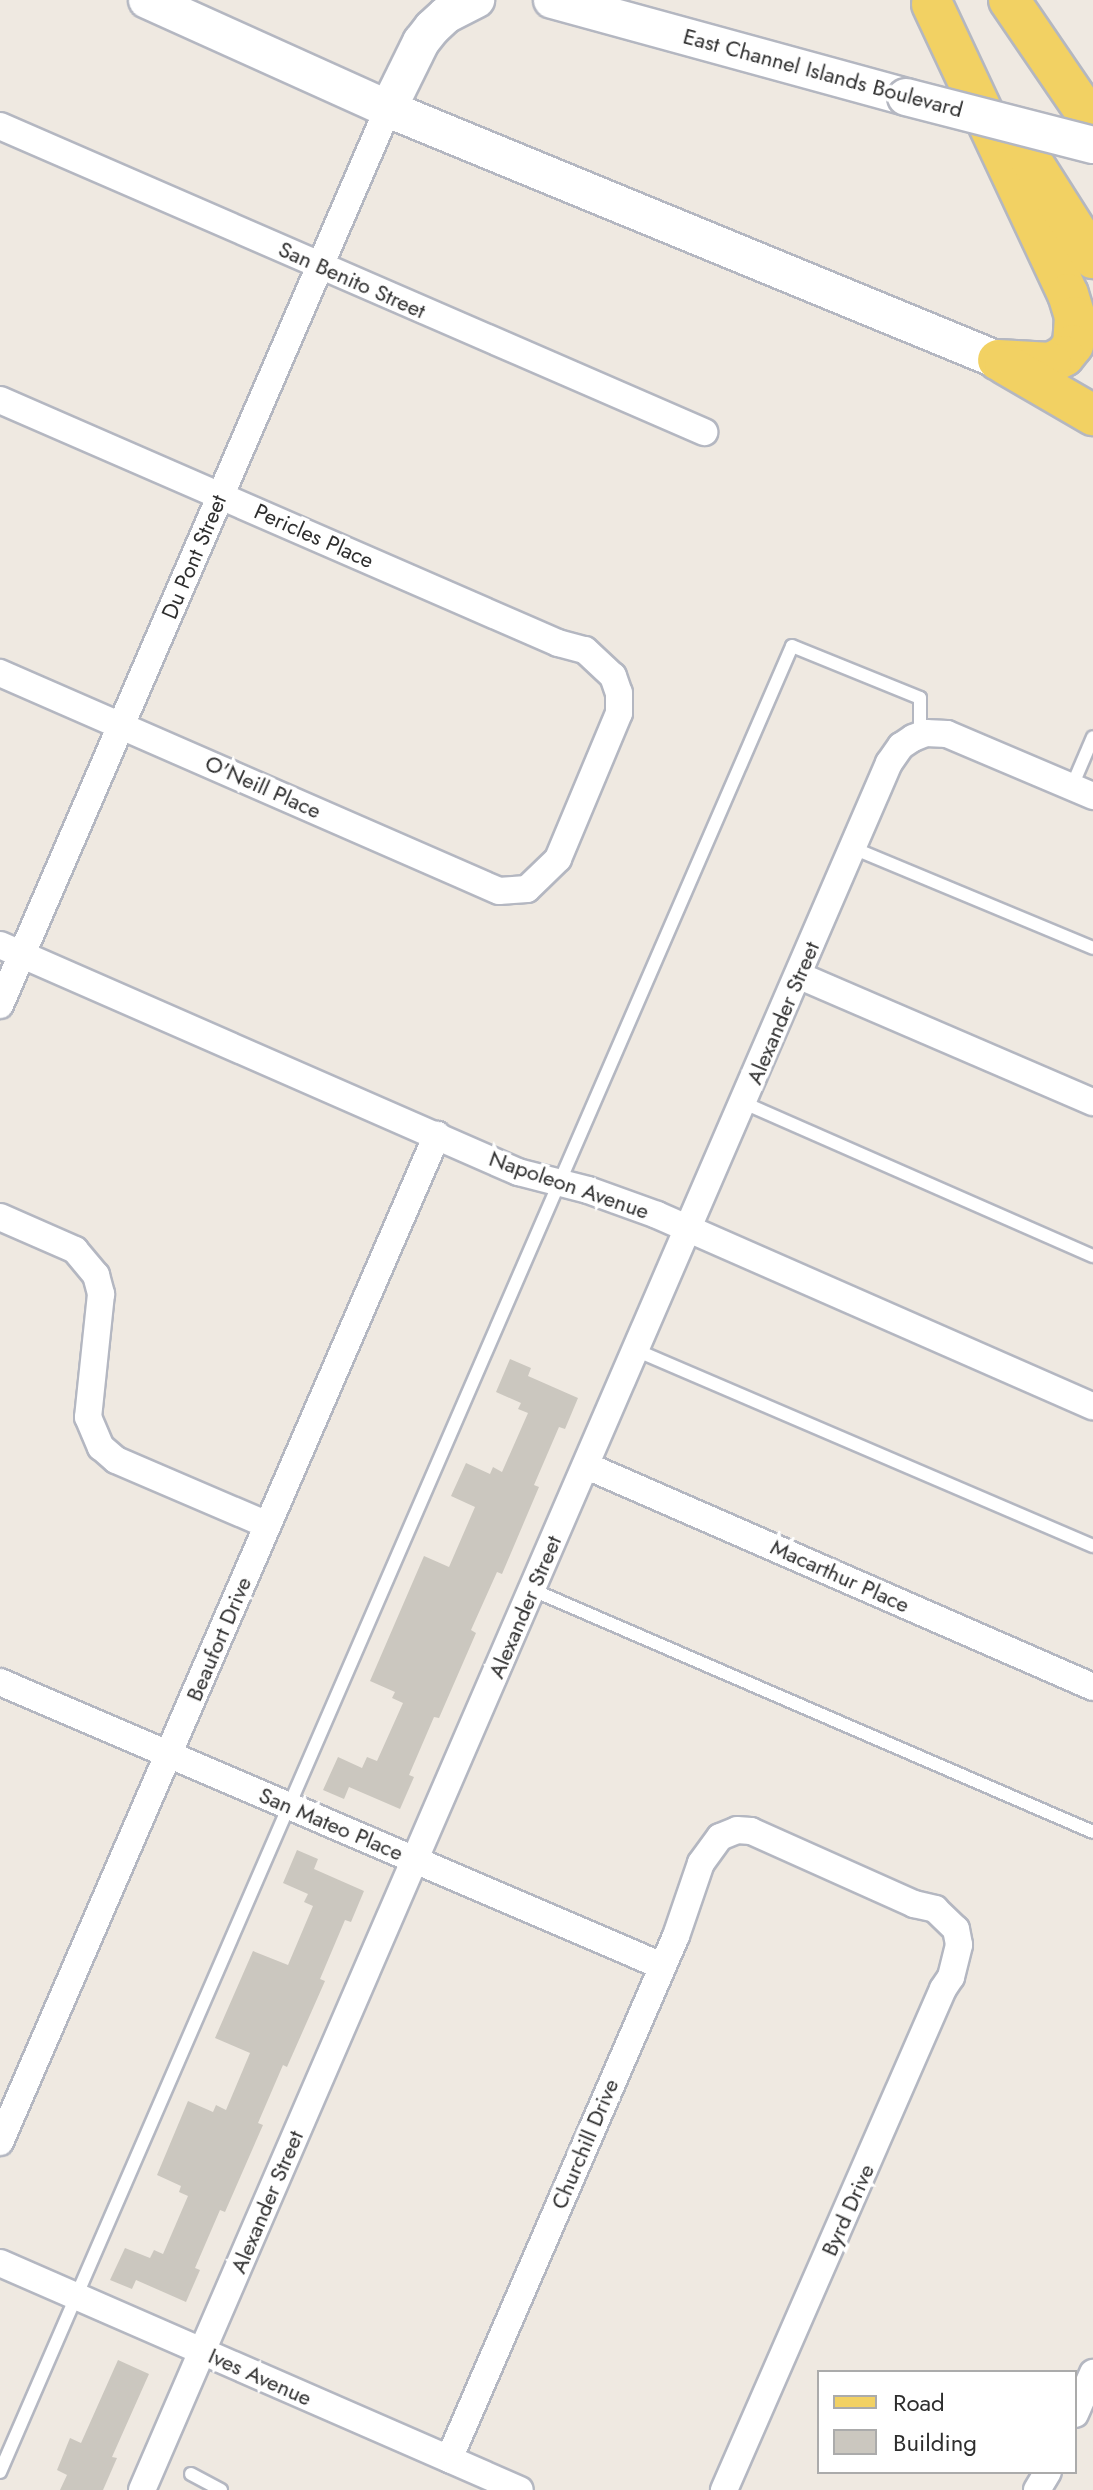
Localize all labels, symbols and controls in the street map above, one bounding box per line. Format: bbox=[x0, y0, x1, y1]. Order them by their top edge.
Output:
street label: East Channel Islands Boulevard bbox=[680, 23, 966, 123]
street label: San Benito Street bbox=[274, 236, 430, 324]
street label: Du Pont Street bbox=[156, 491, 232, 623]
street label: Pericles Place bbox=[250, 498, 378, 574]
street label: O'Neill Place bbox=[201, 750, 325, 824]
street label: Alexander Street bbox=[741, 938, 825, 1088]
street label: Napoleon Avenue bbox=[486, 1145, 652, 1225]
street label: Alexander Street bbox=[483, 1532, 567, 1682]
street label: Macarthur Place bbox=[767, 1534, 913, 1618]
street label: Beaufort Drive bbox=[181, 1573, 257, 1705]
street label: San Mateo Place bbox=[255, 1782, 407, 1866]
street label: Churchill Drive bbox=[546, 2075, 624, 2213]
street label: Alexander Street bbox=[225, 2127, 309, 2277]
street label: Byrd Drive bbox=[816, 2160, 880, 2260]
street label: Ives Avenue bbox=[204, 2343, 316, 2411]
legend bbox=[817, 2370, 1077, 2474]
text: Road bbox=[893, 2385, 945, 2420]
text: Building bbox=[893, 2425, 977, 2460]

